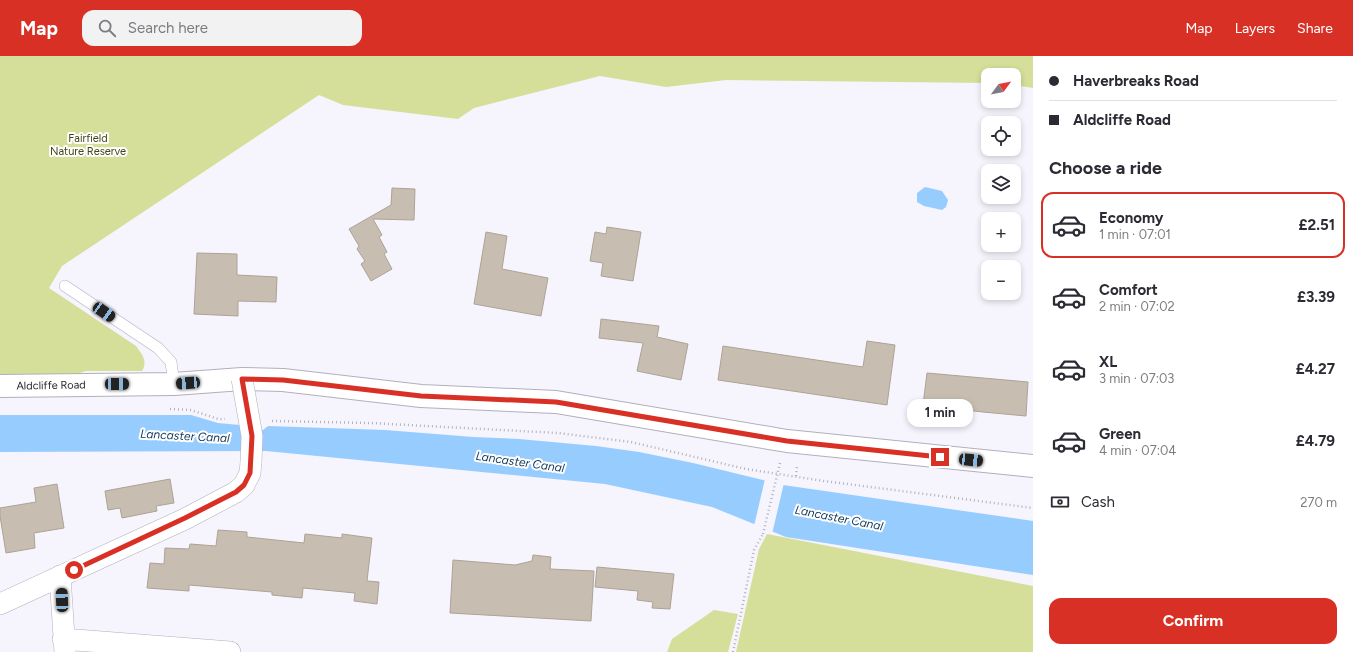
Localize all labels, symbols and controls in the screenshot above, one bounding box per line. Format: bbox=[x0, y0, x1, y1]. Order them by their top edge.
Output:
search box bbox=[82, 10, 362, 46]
text: Map bbox=[20, 17, 58, 40]
icon: search bbox=[96, 17, 118, 39]
text: Search here bbox=[128, 19, 208, 37]
text: Map bbox=[1185, 20, 1213, 37]
text: Layers bbox=[1235, 20, 1275, 37]
text: Share bbox=[1297, 20, 1333, 37]
north arrow bbox=[981, 68, 1021, 108]
map controls bbox=[981, 68, 1021, 300]
text: Haverbreaks Road bbox=[1073, 72, 1199, 90]
text: Aldcliffe Road bbox=[1073, 111, 1171, 129]
button: locate bbox=[981, 116, 1021, 156]
park label: Fairfield Nature Reserve bbox=[50, 132, 126, 158]
text: Choose a ride bbox=[1049, 157, 1162, 179]
button: layers bbox=[981, 164, 1021, 204]
icon: car bbox=[1051, 207, 1087, 243]
text: Economy bbox=[1099, 209, 1164, 227]
button: + bbox=[981, 212, 1021, 252]
text: £2.51 bbox=[1299, 216, 1335, 234]
text: 1 min · 07:01 bbox=[1099, 227, 1171, 242]
button: − bbox=[981, 260, 1021, 300]
icon: car bbox=[1051, 279, 1087, 315]
text: Comfort bbox=[1099, 281, 1158, 299]
text: £3.39 bbox=[1297, 288, 1335, 306]
text: 2 min · 07:02 bbox=[1099, 299, 1175, 314]
car bbox=[91, 300, 117, 324]
icon: car bbox=[1051, 351, 1087, 387]
text: XL bbox=[1099, 353, 1117, 371]
text: £4.27 bbox=[1296, 360, 1335, 378]
text: 3 min · 07:03 bbox=[1099, 371, 1174, 386]
car bbox=[176, 376, 200, 390]
street label: Aldcliffe Road bbox=[16, 378, 86, 393]
car bbox=[105, 378, 129, 390]
callout: 1 min bbox=[907, 399, 973, 427]
text: 1 min bbox=[925, 405, 955, 420]
icon: car bbox=[1051, 423, 1087, 459]
text: Green bbox=[1099, 425, 1141, 443]
water label: Lancaster Canal bbox=[140, 427, 230, 445]
text: £4.79 bbox=[1296, 432, 1335, 450]
text: 4 min · 07:04 bbox=[1099, 443, 1176, 458]
route end bbox=[931, 448, 949, 466]
water label: Lancaster Canal bbox=[475, 449, 566, 475]
car bbox=[958, 453, 984, 467]
icon: cash bbox=[1049, 491, 1071, 513]
text: Cash bbox=[1081, 493, 1115, 511]
text: 270 m bbox=[1300, 495, 1337, 510]
water label: Lancaster Canal bbox=[794, 503, 885, 533]
route start bbox=[65, 561, 83, 579]
car bbox=[56, 588, 68, 612]
button: Confirm bbox=[1049, 598, 1337, 644]

